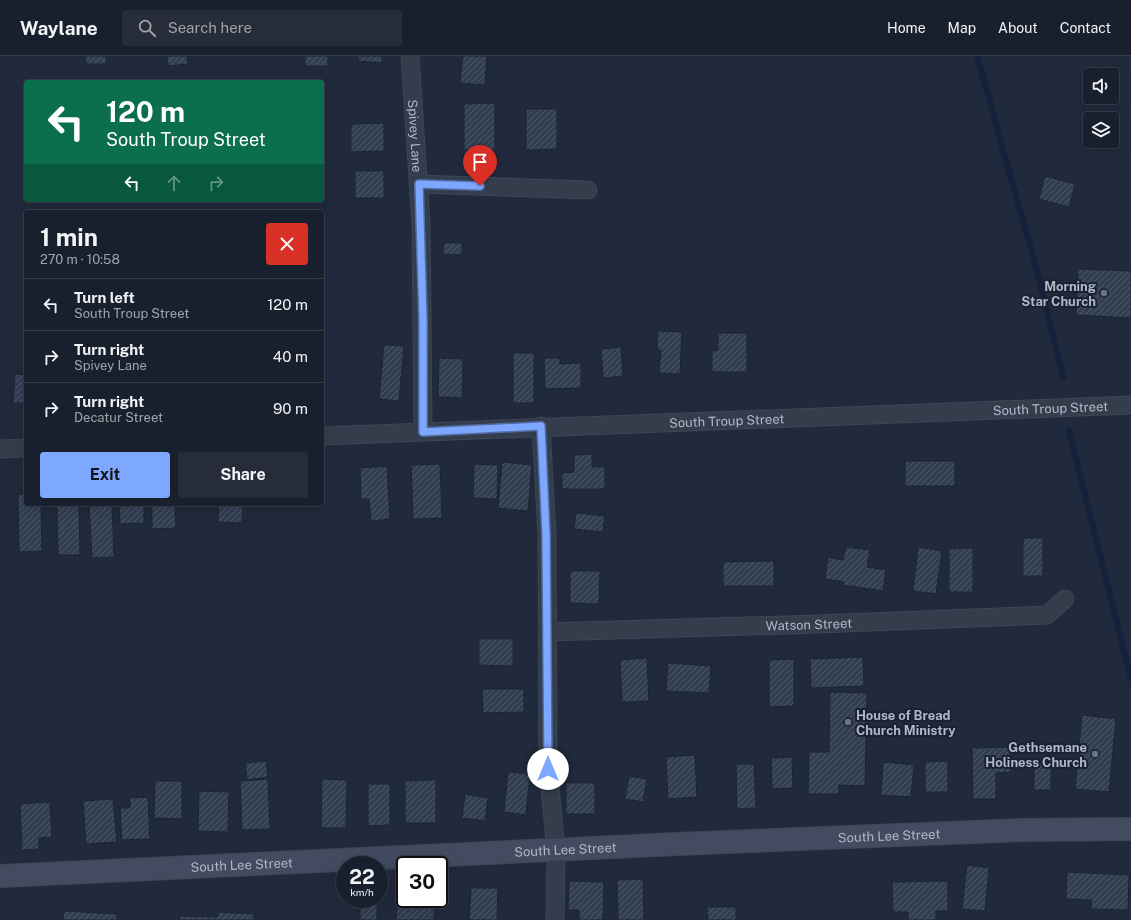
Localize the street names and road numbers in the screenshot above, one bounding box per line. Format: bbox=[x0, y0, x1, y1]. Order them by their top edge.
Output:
street label: Spivey Lane bbox=[405, 99, 425, 173]
street label: South Troup Street bbox=[993, 399, 1108, 418]
street label: South Troup Street bbox=[669, 411, 785, 431]
street label: Watson Street bbox=[765, 616, 852, 634]
street label: South Lee Street bbox=[838, 826, 941, 846]
street label: South Lee Street bbox=[514, 840, 617, 860]
street label: South Lee Street bbox=[190, 855, 293, 875]

